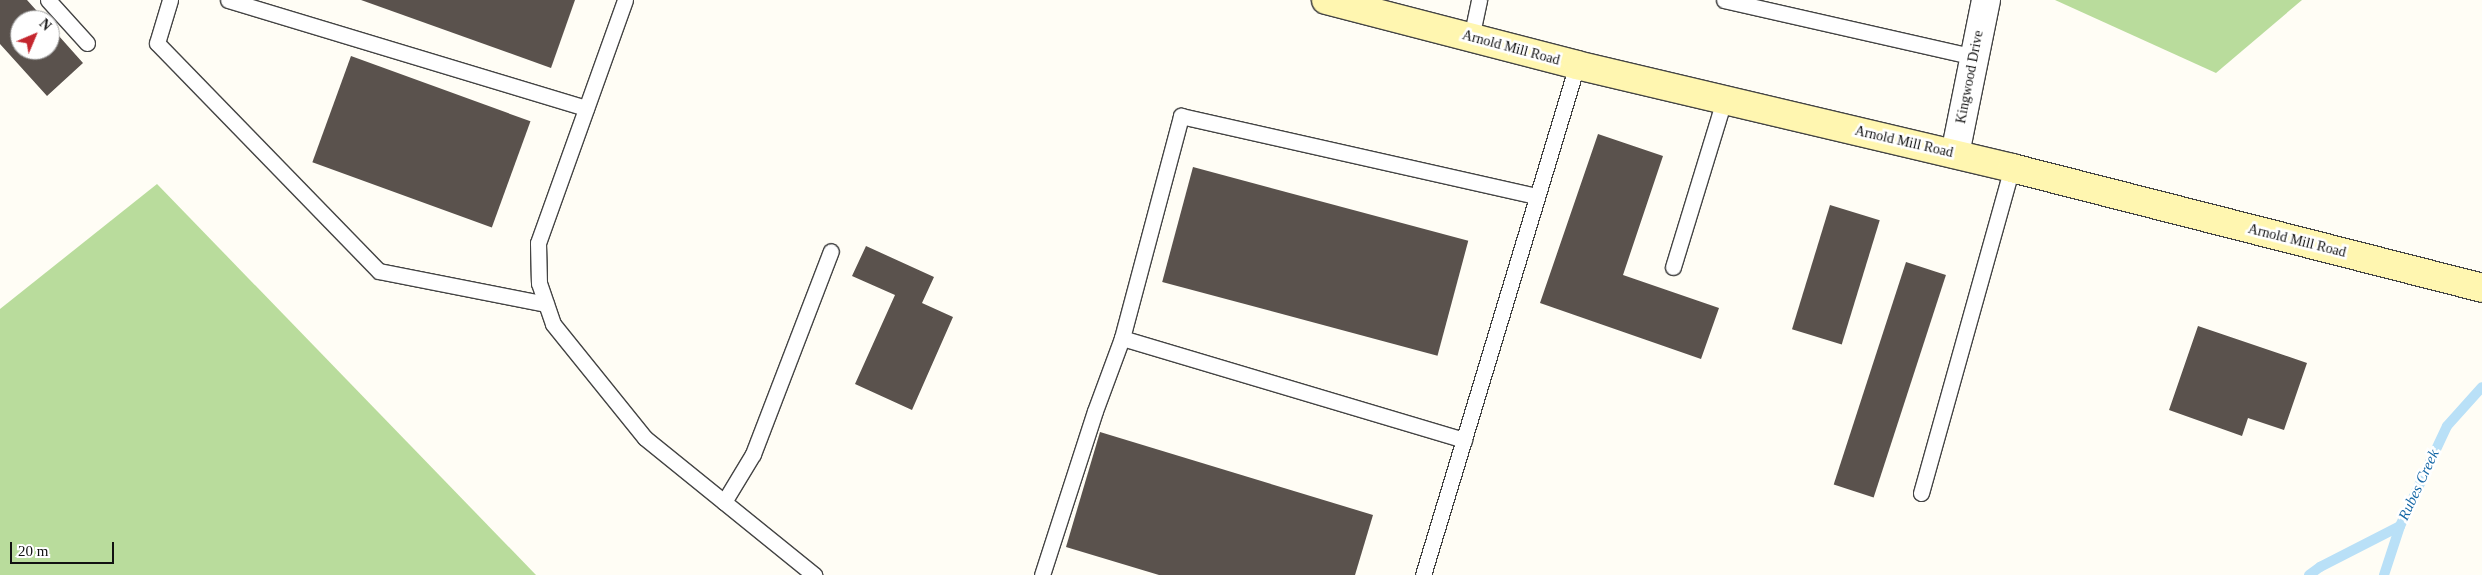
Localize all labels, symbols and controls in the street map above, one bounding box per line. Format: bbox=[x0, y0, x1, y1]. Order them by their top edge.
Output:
north arrow bbox=[10, 10, 60, 60]
text: N bbox=[36, 16, 54, 34]
street label: Arnold Mill Road bbox=[1460, 27, 1562, 69]
street label: Kingwood Drive bbox=[1953, 29, 1987, 125]
street label: Arnold Mill Road bbox=[1853, 123, 1955, 161]
street label: Arnold Mill Road bbox=[2246, 221, 2348, 261]
water label: Rubes Creek bbox=[2395, 447, 2443, 523]
scale bar bbox=[12, 532, 116, 564]
text: 20 m bbox=[18, 543, 48, 559]

